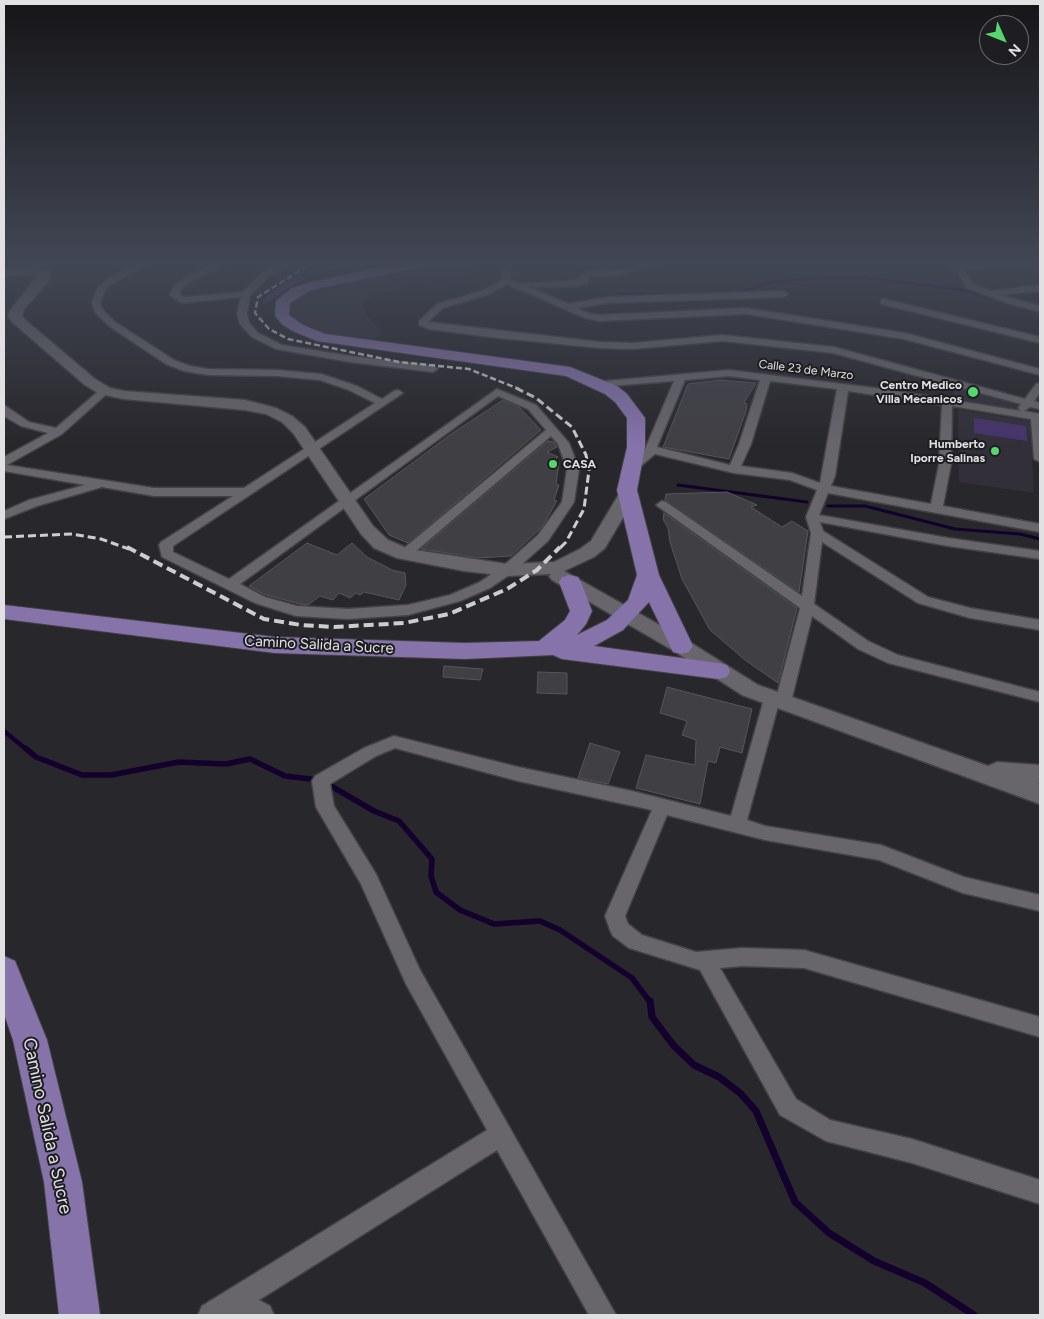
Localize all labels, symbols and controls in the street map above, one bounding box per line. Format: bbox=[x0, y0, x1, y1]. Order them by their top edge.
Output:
north arrow bbox=[979, 15, 1029, 65]
text: N bbox=[1005, 40, 1024, 60]
street label: Calle 23 de Marzo bbox=[758, 357, 854, 383]
place label: Centro Medico Villa Mecanicos bbox=[876, 378, 962, 406]
marker: Centro Medico Villa Mecanicos bbox=[966, 385, 980, 399]
place label: Humberto Iporre Salinas bbox=[910, 437, 985, 465]
marker: Humberto Iporre Salinas bbox=[989, 445, 1001, 457]
place label: CASA bbox=[563, 457, 596, 471]
marker: CASA bbox=[547, 458, 559, 470]
street label: Camino Salida a Sucre bbox=[244, 632, 394, 658]
street label: Camino Salida a Sucre bbox=[18, 1036, 76, 1216]

